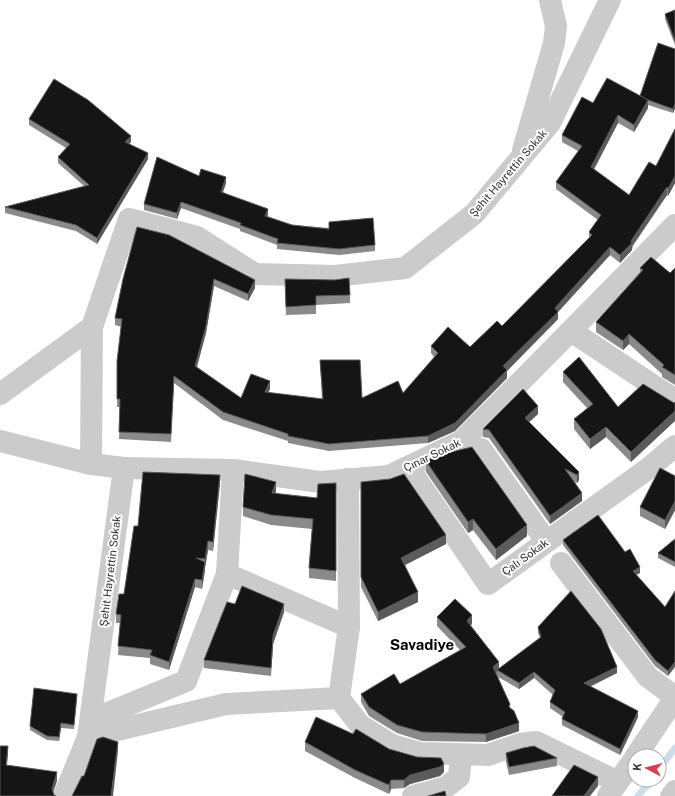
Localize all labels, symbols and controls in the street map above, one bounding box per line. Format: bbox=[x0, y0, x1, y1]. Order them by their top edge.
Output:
street label: Şehit Hayrettin Sokak bbox=[467, 127, 550, 220]
street label: Çınar Sokak bbox=[402, 436, 463, 475]
street label: Şehit Hayrettin Sokak bbox=[97, 515, 124, 627]
street label: Çalı Sokak bbox=[500, 536, 551, 579]
district label: Savadiye bbox=[390, 636, 454, 653]
north arrow bbox=[627, 748, 667, 788]
text: K bbox=[631, 762, 644, 771]

